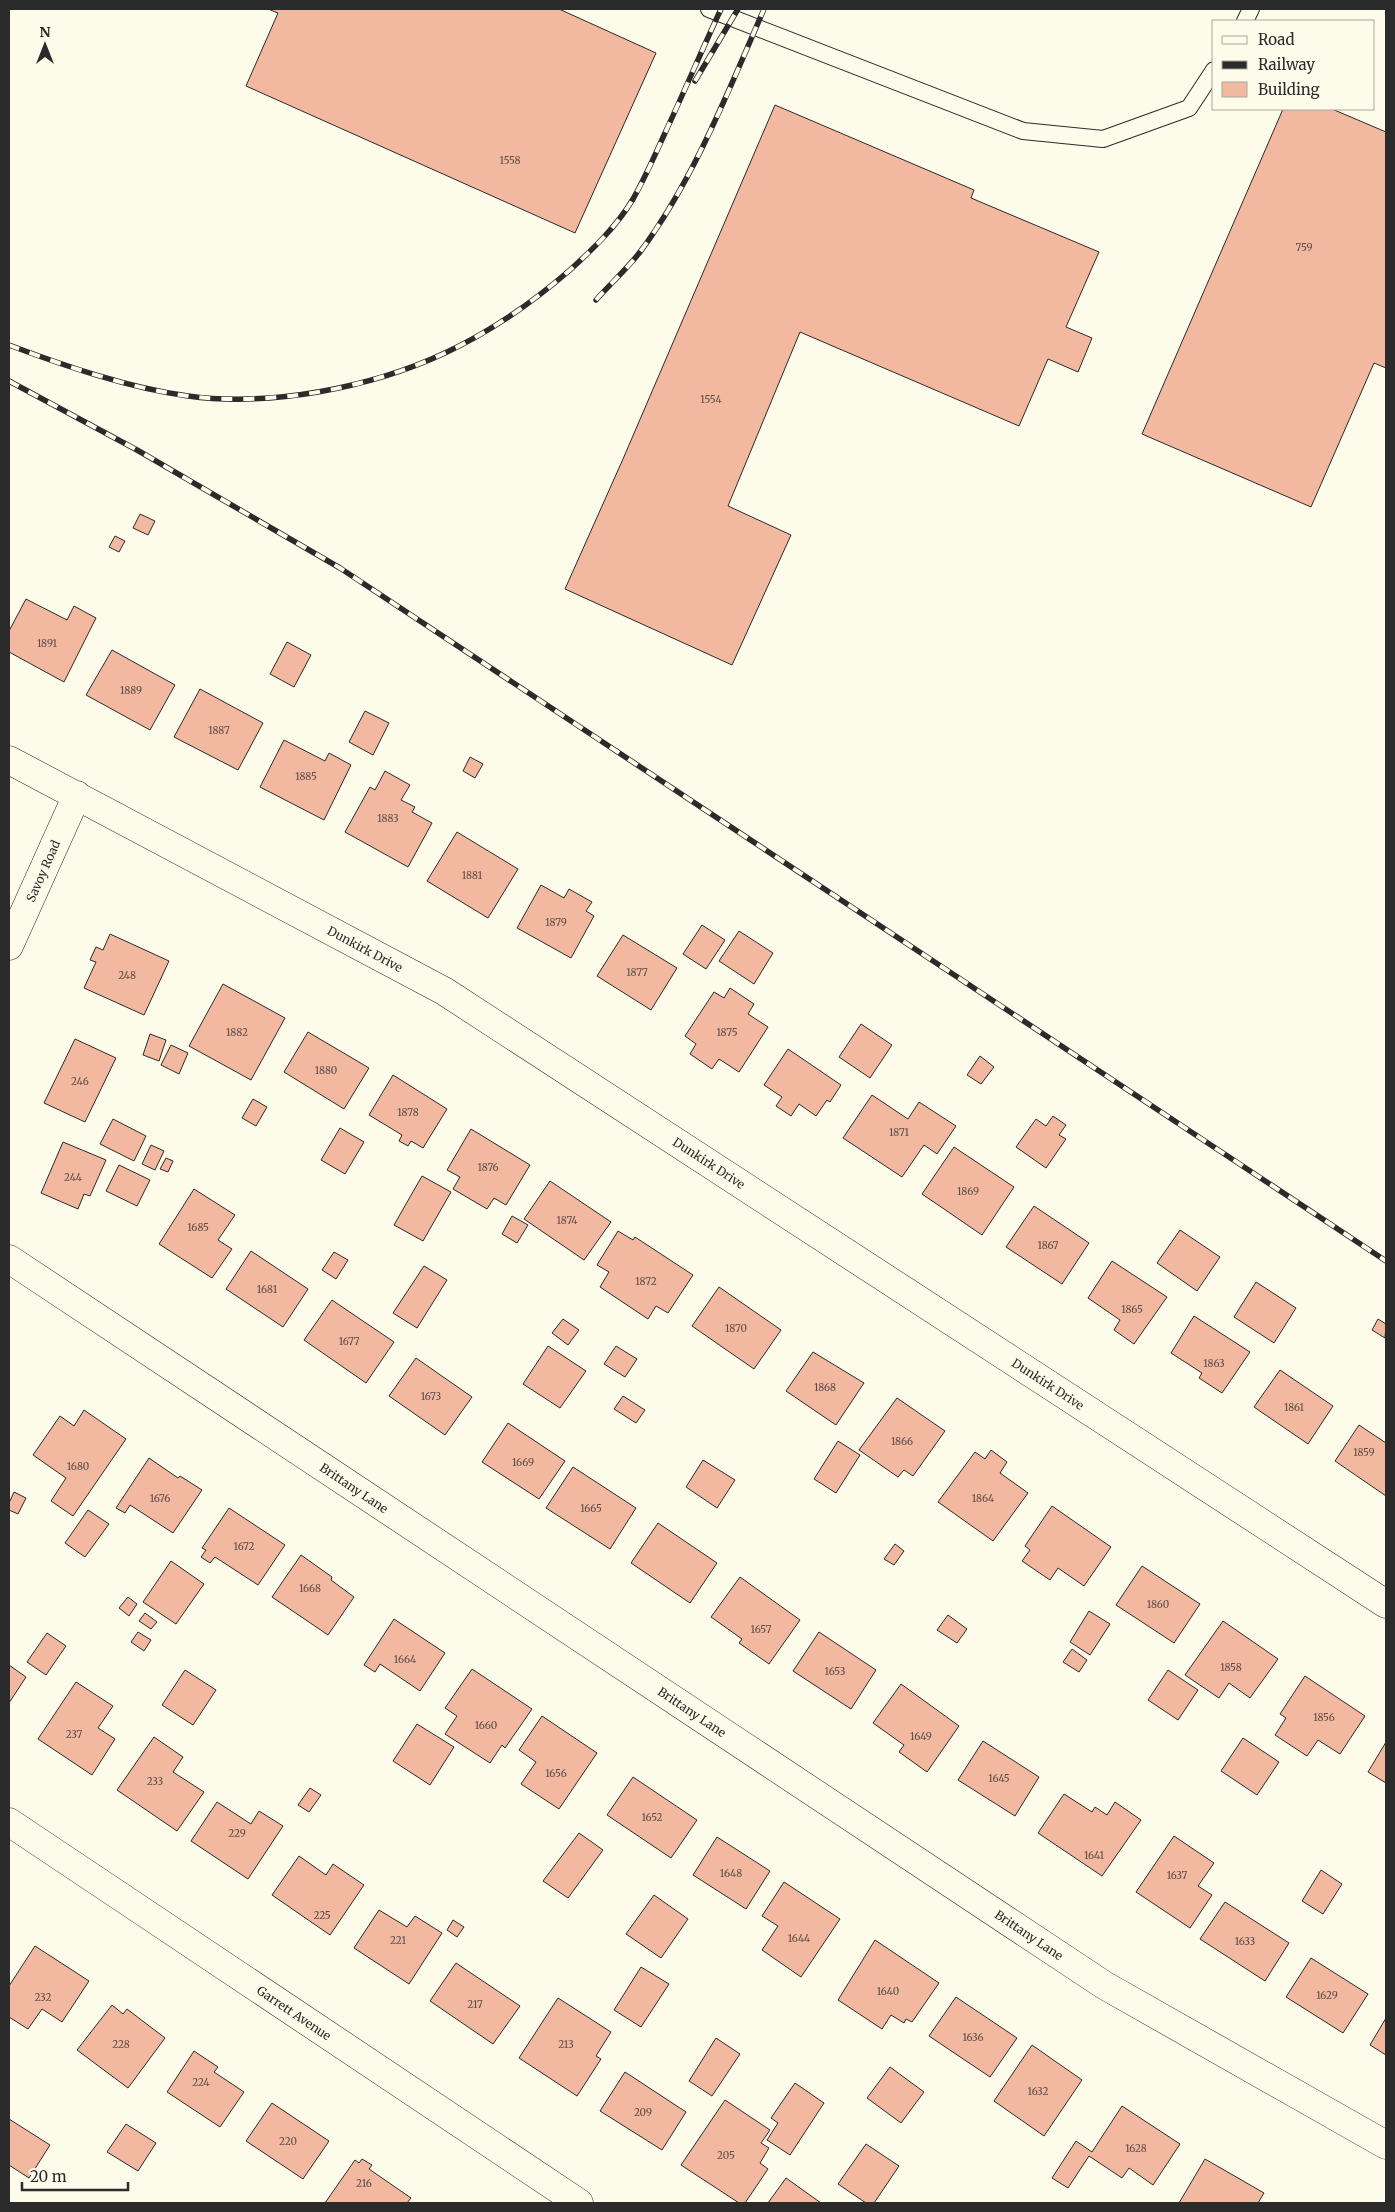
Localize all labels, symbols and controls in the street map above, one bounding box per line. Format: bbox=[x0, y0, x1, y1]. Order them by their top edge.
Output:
north arrow bbox=[20, 20, 70, 70]
legend bbox=[1212, 20, 1375, 110]
text: N bbox=[39, 23, 51, 41]
text: Road bbox=[1258, 30, 1294, 49]
text: Railway bbox=[1258, 55, 1315, 74]
text: Building bbox=[1258, 80, 1320, 99]
house number: 1558 bbox=[499, 154, 521, 167]
house number: 759 bbox=[1296, 241, 1312, 254]
house number: 1554 bbox=[700, 393, 722, 406]
house number: 1891 bbox=[37, 637, 58, 650]
house number: 1889 bbox=[120, 684, 142, 697]
house number: 1887 bbox=[208, 724, 230, 737]
house number: 1885 bbox=[295, 770, 317, 783]
house number: 1883 bbox=[377, 812, 399, 825]
street label: Savoy Road bbox=[23, 838, 63, 904]
house number: 1881 bbox=[462, 869, 483, 882]
house number: 1879 bbox=[545, 916, 567, 929]
street label: Dunkirk Drive bbox=[325, 923, 405, 975]
house number: 1877 bbox=[626, 966, 648, 979]
house number: 248 bbox=[118, 969, 136, 982]
house number: 1882 bbox=[226, 1026, 248, 1039]
house number: 1875 bbox=[716, 1026, 738, 1039]
house number: 1880 bbox=[315, 1064, 337, 1077]
house number: 246 bbox=[71, 1075, 89, 1088]
house number: 1878 bbox=[397, 1106, 419, 1119]
house number: 1871 bbox=[889, 1126, 909, 1139]
street label: Dunkirk Drive bbox=[670, 1134, 748, 1192]
house number: 1876 bbox=[477, 1161, 499, 1174]
house number: 244 bbox=[64, 1171, 82, 1184]
house number: 1869 bbox=[957, 1185, 979, 1198]
house number: 1874 bbox=[557, 1214, 577, 1227]
house number: 1685 bbox=[187, 1221, 209, 1234]
house number: 1867 bbox=[1037, 1239, 1059, 1252]
house number: 1872 bbox=[635, 1275, 657, 1288]
house number: 1681 bbox=[257, 1283, 278, 1296]
house number: 1865 bbox=[1121, 1303, 1143, 1316]
house number: 1870 bbox=[725, 1322, 747, 1335]
house number: 1677 bbox=[339, 1335, 360, 1348]
street label: Dunkirk Drive bbox=[1009, 1355, 1087, 1413]
house number: 1863 bbox=[1203, 1357, 1225, 1370]
house number: 1868 bbox=[814, 1381, 836, 1394]
house number: 1673 bbox=[421, 1390, 442, 1403]
house number: 1861 bbox=[1284, 1401, 1304, 1414]
house number: 1866 bbox=[891, 1435, 913, 1448]
house number: 1859 bbox=[1353, 1446, 1375, 1459]
house number: 1669 bbox=[512, 1456, 534, 1469]
house number: 1680 bbox=[67, 1460, 89, 1473]
street label: Brittany Lane bbox=[317, 1460, 391, 1516]
house number: 1676 bbox=[150, 1492, 170, 1505]
house number: 1864 bbox=[972, 1492, 994, 1505]
house number: 1665 bbox=[580, 1502, 602, 1515]
house number: 1672 bbox=[234, 1540, 254, 1553]
house number: 1668 bbox=[299, 1582, 321, 1595]
house number: 1860 bbox=[1147, 1598, 1169, 1611]
house number: 1657 bbox=[751, 1623, 772, 1636]
house number: 1664 bbox=[394, 1653, 416, 1666]
house number: 1858 bbox=[1220, 1661, 1242, 1674]
house number: 1653 bbox=[825, 1665, 846, 1678]
street label: Brittany Lane bbox=[655, 1684, 729, 1740]
house number: 1856 bbox=[1313, 1711, 1335, 1724]
house number: 1660 bbox=[475, 1719, 497, 1732]
house number: 237 bbox=[66, 1728, 83, 1741]
house number: 1649 bbox=[910, 1730, 932, 1743]
house number: 1656 bbox=[545, 1767, 567, 1780]
house number: 1645 bbox=[988, 1772, 1010, 1785]
house number: 233 bbox=[147, 1775, 164, 1788]
house number: 1652 bbox=[641, 1811, 663, 1824]
house number: 229 bbox=[228, 1827, 246, 1840]
house number: 1641 bbox=[1084, 1849, 1105, 1862]
house number: 1648 bbox=[720, 1867, 742, 1880]
house number: 1637 bbox=[1167, 1869, 1188, 1882]
street label: Brittany Lane bbox=[992, 1907, 1066, 1963]
house number: 225 bbox=[313, 1909, 331, 1922]
house number: 1644 bbox=[788, 1932, 810, 1945]
house number: 221 bbox=[390, 1934, 406, 1947]
house number: 1633 bbox=[1235, 1935, 1256, 1948]
street label: Garrett Avenue bbox=[254, 1983, 334, 2043]
house number: 1640 bbox=[877, 1985, 899, 1998]
house number: 1629 bbox=[1316, 1989, 1338, 2002]
house number: 232 bbox=[35, 1991, 52, 2004]
house number: 217 bbox=[467, 1998, 483, 2011]
house number: 1636 bbox=[962, 2031, 984, 2044]
house number: 228 bbox=[112, 2038, 130, 2051]
house number: 213 bbox=[558, 2038, 574, 2051]
house number: 224 bbox=[192, 2076, 210, 2089]
house number: 1632 bbox=[1028, 2085, 1048, 2098]
house number: 209 bbox=[634, 2106, 652, 2119]
house number: 220 bbox=[279, 2135, 297, 2148]
house number: 1628 bbox=[1125, 2142, 1147, 2155]
house number: 205 bbox=[717, 2149, 735, 2162]
scale bar bbox=[22, 2160, 129, 2192]
text: 20 m bbox=[30, 2167, 67, 2186]
house number: 216 bbox=[356, 2177, 372, 2190]

